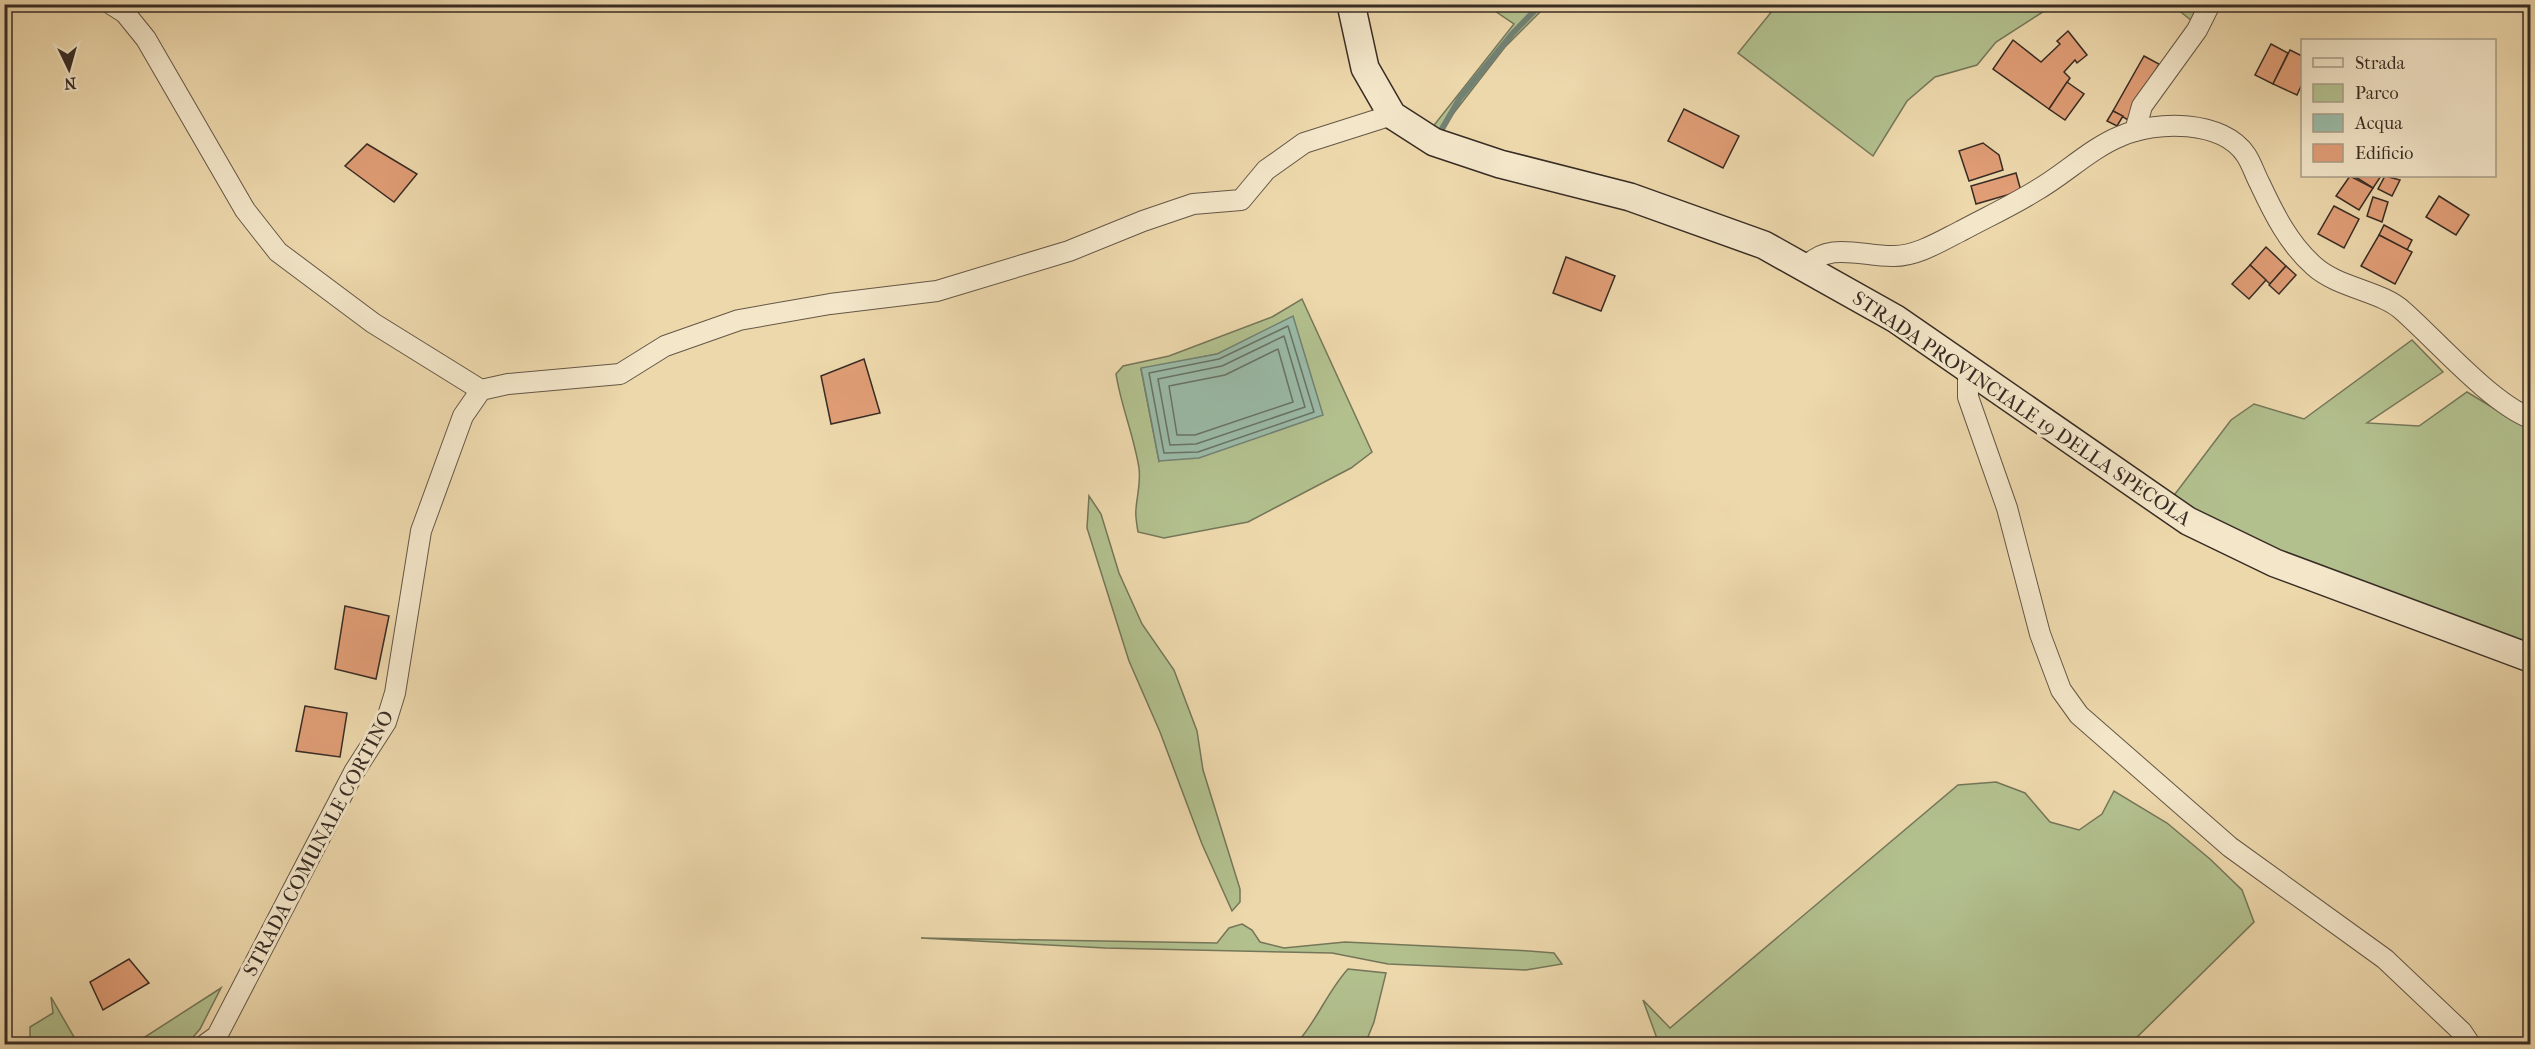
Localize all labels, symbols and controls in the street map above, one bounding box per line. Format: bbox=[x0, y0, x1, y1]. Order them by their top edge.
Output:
north arrow bbox=[39, 39, 99, 99]
legend bbox=[2301, 39, 2496, 177]
text: Strada bbox=[2355, 53, 2406, 74]
text: N bbox=[63, 73, 77, 94]
text: Parco bbox=[2355, 83, 2399, 104]
text: Acqua bbox=[2354, 113, 2403, 134]
text: Edificio bbox=[2355, 143, 2413, 164]
street label: STRADA PROVINCIALE 19 DELLA SPECOLA bbox=[1848, 286, 2196, 531]
street label: STRADA COMUNALE CORTINO bbox=[238, 706, 398, 980]

